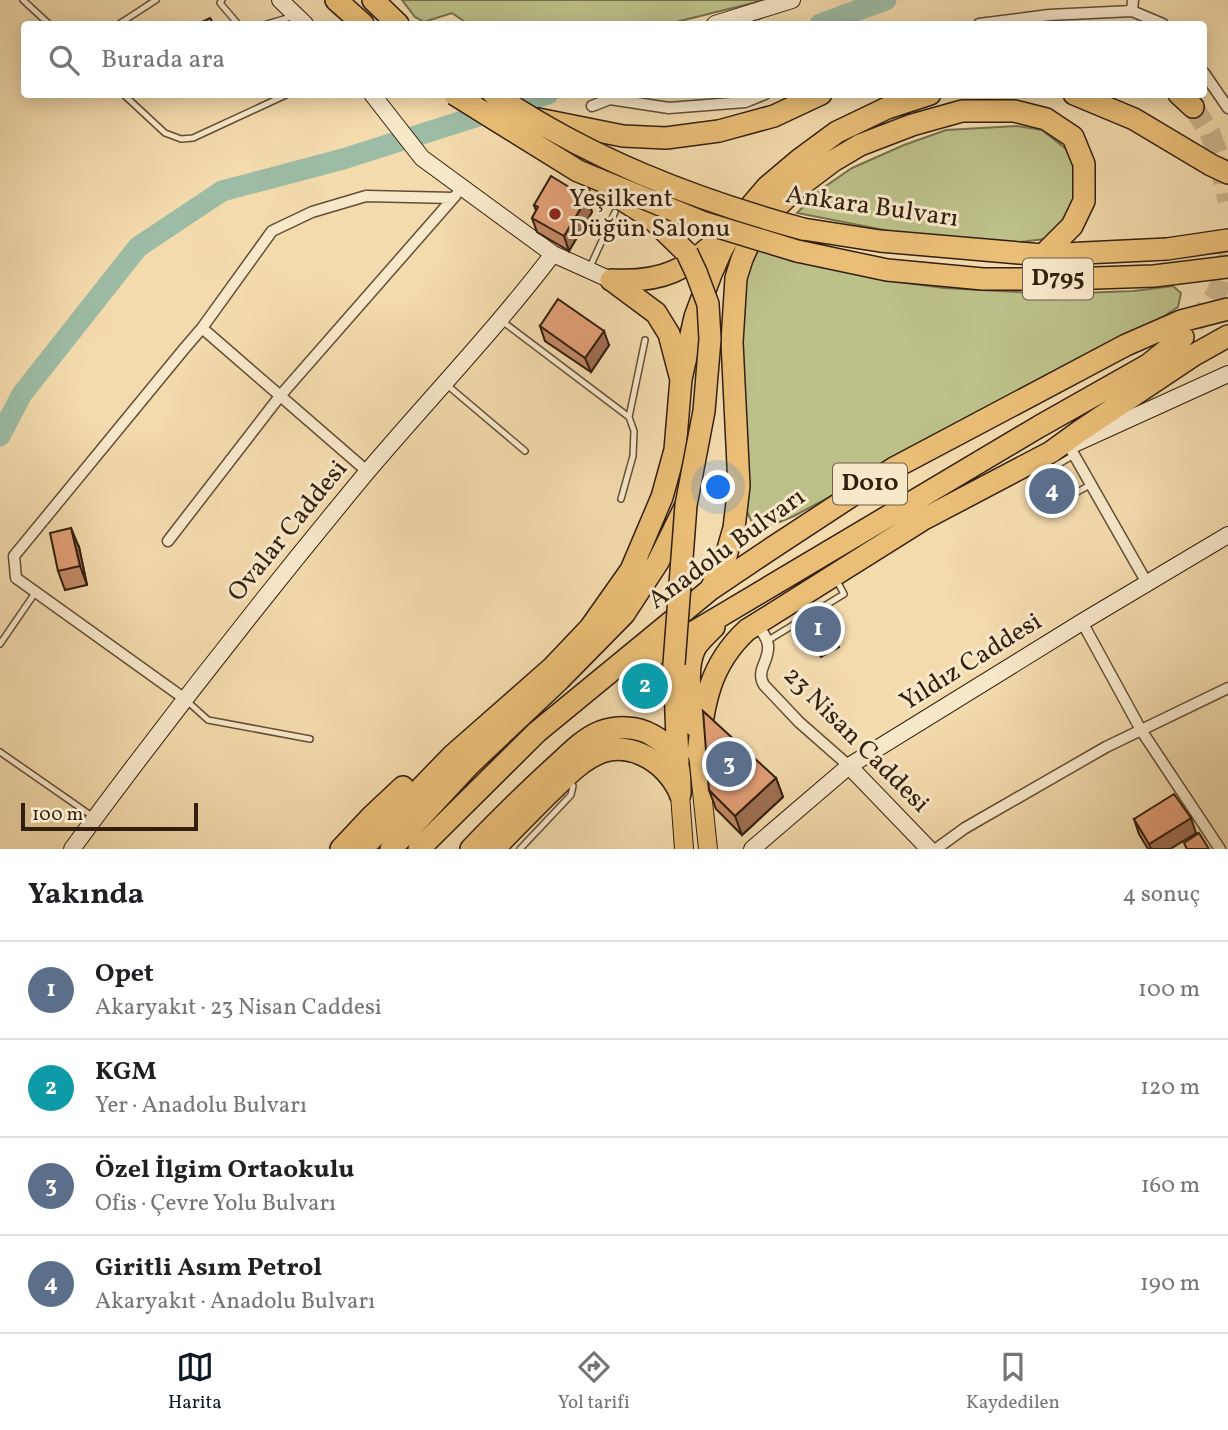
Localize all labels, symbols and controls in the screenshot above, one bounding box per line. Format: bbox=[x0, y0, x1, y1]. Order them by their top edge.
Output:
search box bbox=[21, 21, 1207, 98]
icon: search bbox=[45, 41, 83, 79]
text: Burada ara bbox=[101, 42, 225, 78]
street label: Ankara Bulvarı bbox=[783, 177, 961, 237]
place label: Yeşilkent Düğün Salonu bbox=[569, 181, 730, 247]
marker: Yeşilkent Düğün Salonu bbox=[547, 206, 563, 222]
road number: D795 bbox=[1023, 258, 1093, 300]
street label: Ovalar Caddesi bbox=[220, 452, 356, 610]
road number: D010 bbox=[833, 463, 907, 504]
pin: 4 bbox=[1029, 465, 1075, 517]
your location bbox=[701, 470, 735, 504]
street label: Anadolu Bulvarı bbox=[641, 480, 813, 618]
pin: 1 bbox=[795, 603, 841, 655]
street label: Yıldız Caddesi bbox=[893, 604, 1049, 720]
street label: 23 Nisan Caddesi bbox=[775, 659, 937, 821]
pin: 2 bbox=[622, 660, 668, 712]
pin: 3 bbox=[706, 738, 752, 790]
scale bar bbox=[21, 800, 198, 832]
text: 100 m bbox=[32, 802, 83, 828]
text: Yakında bbox=[28, 874, 144, 916]
text: 4 sonuç bbox=[1123, 879, 1200, 911]
text: Opet bbox=[95, 956, 154, 992]
text: 1 bbox=[46, 974, 56, 1006]
text: 100 m bbox=[1138, 974, 1200, 1006]
text: Akaryakıt · 23 Nisan Caddesi bbox=[95, 992, 382, 1024]
text: KGM bbox=[95, 1054, 157, 1090]
text: 2 bbox=[45, 1072, 57, 1104]
text: 120 m bbox=[1140, 1072, 1200, 1104]
text: Yer · Anadolu Bulvarı bbox=[95, 1090, 307, 1122]
text: Özel İlgim Ortaokulu bbox=[95, 1152, 354, 1188]
text: 3 bbox=[45, 1170, 57, 1202]
text: 160 m bbox=[1141, 1170, 1200, 1202]
text: Ofis · Çevre Yolu Bulvarı bbox=[95, 1188, 336, 1220]
text: Giritli Asım Petrol bbox=[95, 1250, 322, 1286]
text: 4 bbox=[44, 1268, 58, 1300]
text: 190 m bbox=[1140, 1268, 1200, 1300]
text: Akaryakıt · Anadolu Bulvarı bbox=[95, 1286, 375, 1318]
tab: Harita bbox=[168, 1348, 222, 1416]
tab: Yol tarifi bbox=[558, 1348, 630, 1416]
tab: Kaydedilen bbox=[966, 1348, 1060, 1416]

